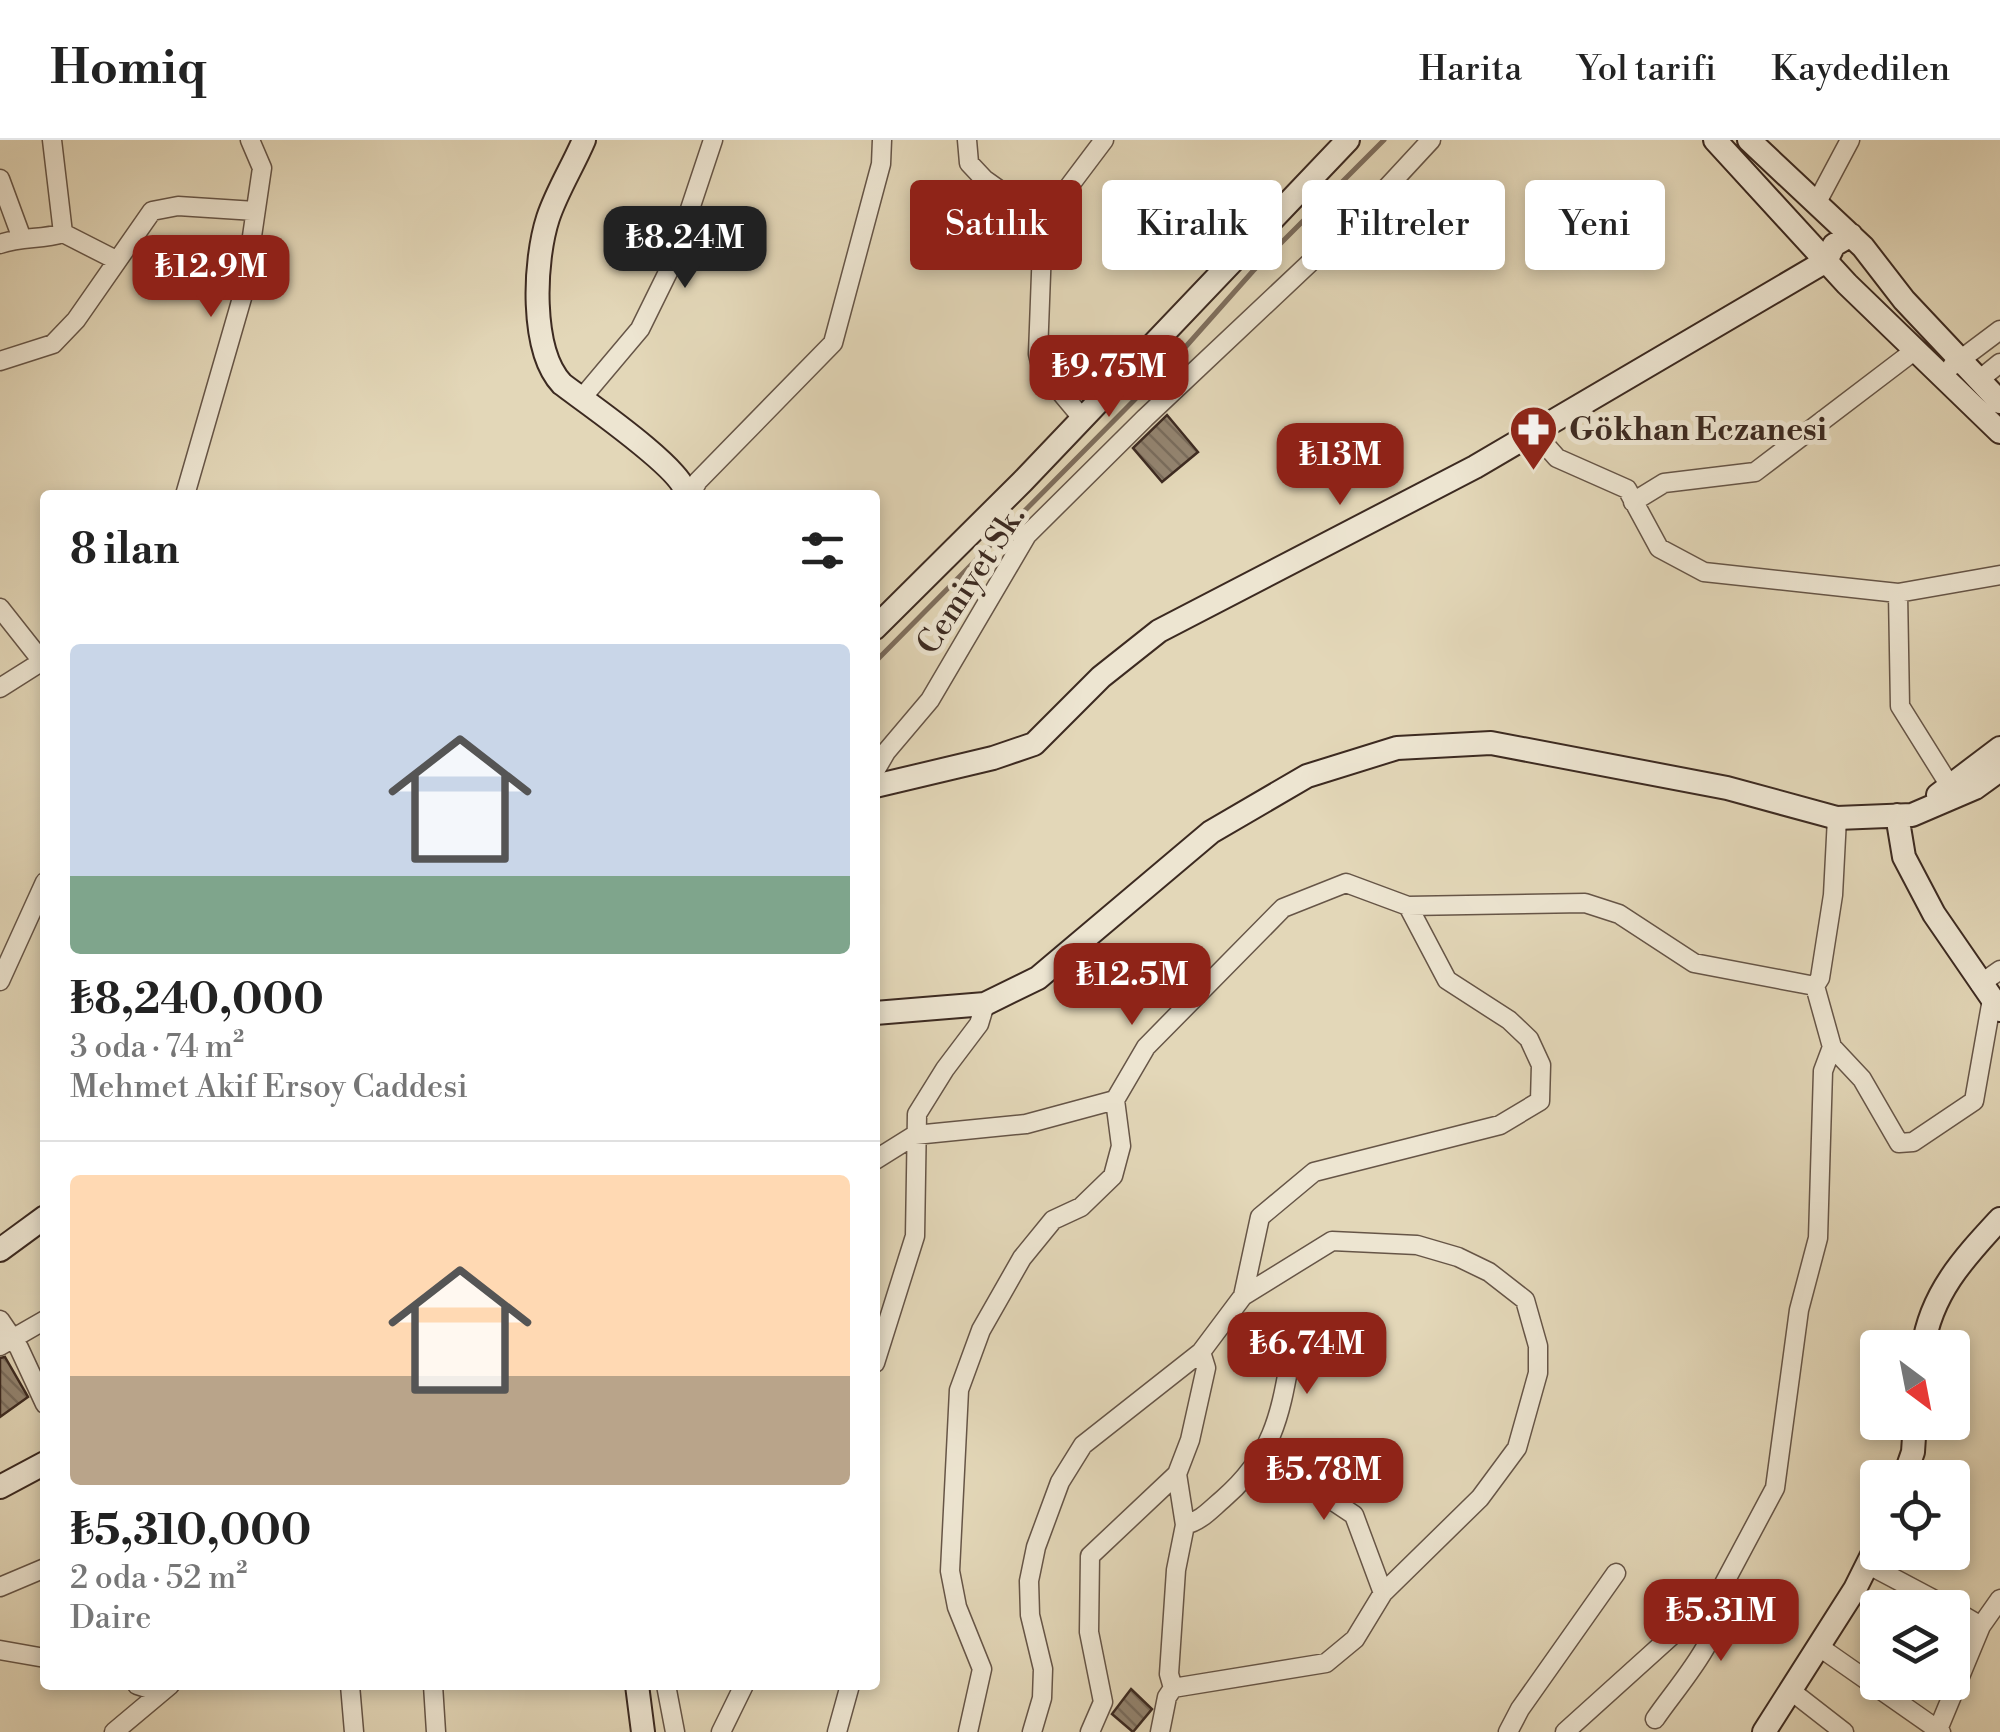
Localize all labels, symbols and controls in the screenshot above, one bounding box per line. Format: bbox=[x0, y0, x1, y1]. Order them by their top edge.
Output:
text: Homiq bbox=[50, 39, 207, 99]
text: Harita bbox=[1419, 48, 1522, 91]
text: Yol tarifi bbox=[1577, 48, 1716, 91]
text: Kaydedilen bbox=[1771, 48, 1950, 91]
chip: Satılık bbox=[910, 180, 1082, 270]
chip: Kiralık bbox=[1102, 180, 1282, 270]
chip: Filtreler bbox=[1302, 180, 1505, 270]
chip: Yeni bbox=[1525, 180, 1665, 270]
pin: ₺8.24M bbox=[604, 206, 766, 291]
text: ₺8.24M bbox=[626, 218, 744, 258]
pin: ₺12.9M bbox=[130, 235, 292, 320]
text: ₺12.9M bbox=[154, 247, 268, 287]
pin: ₺9.75M bbox=[1028, 335, 1190, 420]
text: ₺9.75M bbox=[1052, 347, 1166, 387]
pharmacy icon: Gökhan Eczanesi bbox=[1508, 404, 1560, 472]
place label: Gökhan Eczanesi bbox=[1569, 410, 1827, 450]
pin: ₺13M bbox=[1281, 423, 1399, 508]
text: ₺13M bbox=[1299, 435, 1381, 475]
street label: Cemiyet Sk. bbox=[908, 498, 1034, 662]
icon: filters bbox=[795, 523, 850, 578]
text: 8 ilan bbox=[70, 524, 179, 577]
icon: home bbox=[370, 709, 550, 889]
pin: ₺12.5M bbox=[1051, 943, 1213, 1028]
text: ₺12.5M bbox=[1076, 955, 1188, 995]
text: ₺8,240,000 bbox=[70, 974, 324, 1027]
text: 3 oda · 74 m² bbox=[70, 1027, 244, 1067]
text: Mehmet Akif Ersoy Caddesi bbox=[70, 1067, 468, 1107]
icon: home bbox=[370, 1240, 550, 1420]
pin: ₺6.74M bbox=[1226, 1312, 1388, 1397]
text: ₺6.74M bbox=[1249, 1324, 1365, 1364]
north arrow bbox=[1860, 1330, 1970, 1440]
map controls bbox=[1860, 1330, 1970, 1700]
pin: ₺5.78M bbox=[1243, 1438, 1405, 1523]
text: ₺5.78M bbox=[1266, 1450, 1382, 1490]
button: locate bbox=[1860, 1460, 1970, 1570]
text: ₺5,310,000 bbox=[70, 1505, 311, 1558]
text: 2 oda · 52 m² bbox=[70, 1558, 247, 1598]
pin: ₺5.31M bbox=[1640, 1579, 1802, 1664]
button: layers bbox=[1860, 1590, 1970, 1700]
text: ₺5.31M bbox=[1666, 1591, 1776, 1631]
text: Daire bbox=[70, 1598, 151, 1638]

